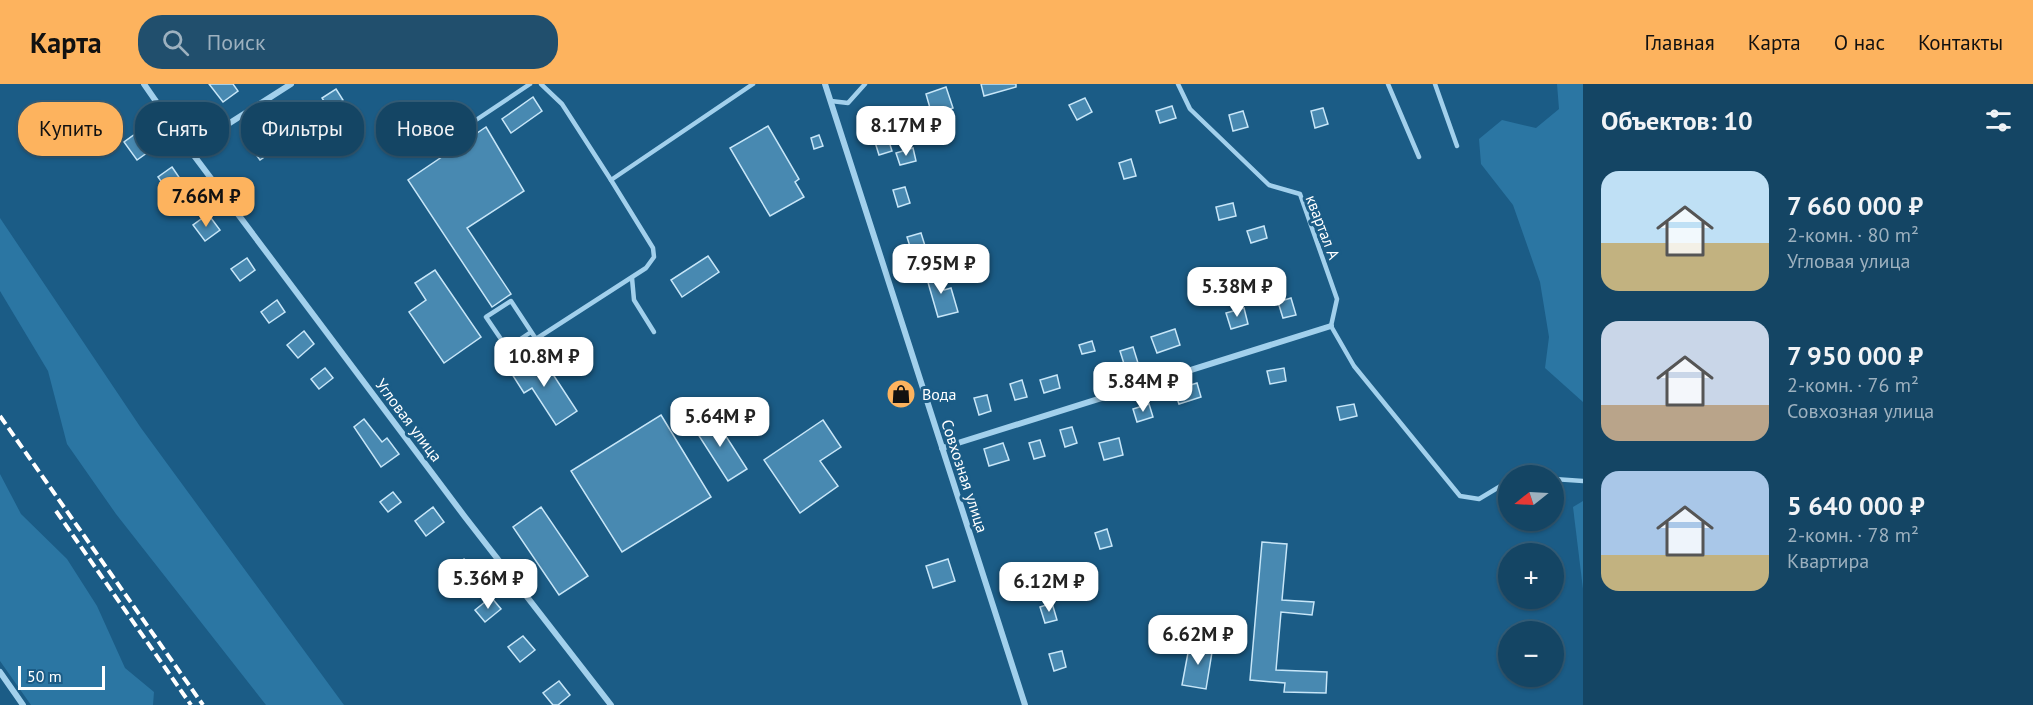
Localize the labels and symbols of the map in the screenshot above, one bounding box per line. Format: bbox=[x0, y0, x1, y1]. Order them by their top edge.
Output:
pin: 8.17M ₽ bbox=[851, 106, 961, 157]
pin: 7.66M ₽ bbox=[151, 177, 261, 228]
street label: квартал А bbox=[1302, 192, 1345, 263]
pin: 7.95M ₽ bbox=[886, 244, 996, 295]
pin: 5.38M ₽ bbox=[1182, 267, 1292, 318]
pin: 10.8M ₽ bbox=[489, 337, 599, 388]
pin: 5.84M ₽ bbox=[1088, 362, 1198, 413]
street label: Угловая улица bbox=[371, 375, 447, 465]
shop icon: Вода bbox=[885, 378, 917, 410]
place label: Вода bbox=[922, 384, 956, 404]
pin: 5.64M ₽ bbox=[665, 397, 775, 448]
street label: Совхозная улица bbox=[937, 417, 993, 535]
north arrow bbox=[1498, 465, 1564, 531]
pin: 5.36M ₽ bbox=[433, 559, 543, 610]
pin: 6.12M ₽ bbox=[994, 562, 1104, 613]
pin: 6.62M ₽ bbox=[1143, 615, 1253, 666]
scale bar bbox=[18, 663, 105, 690]

